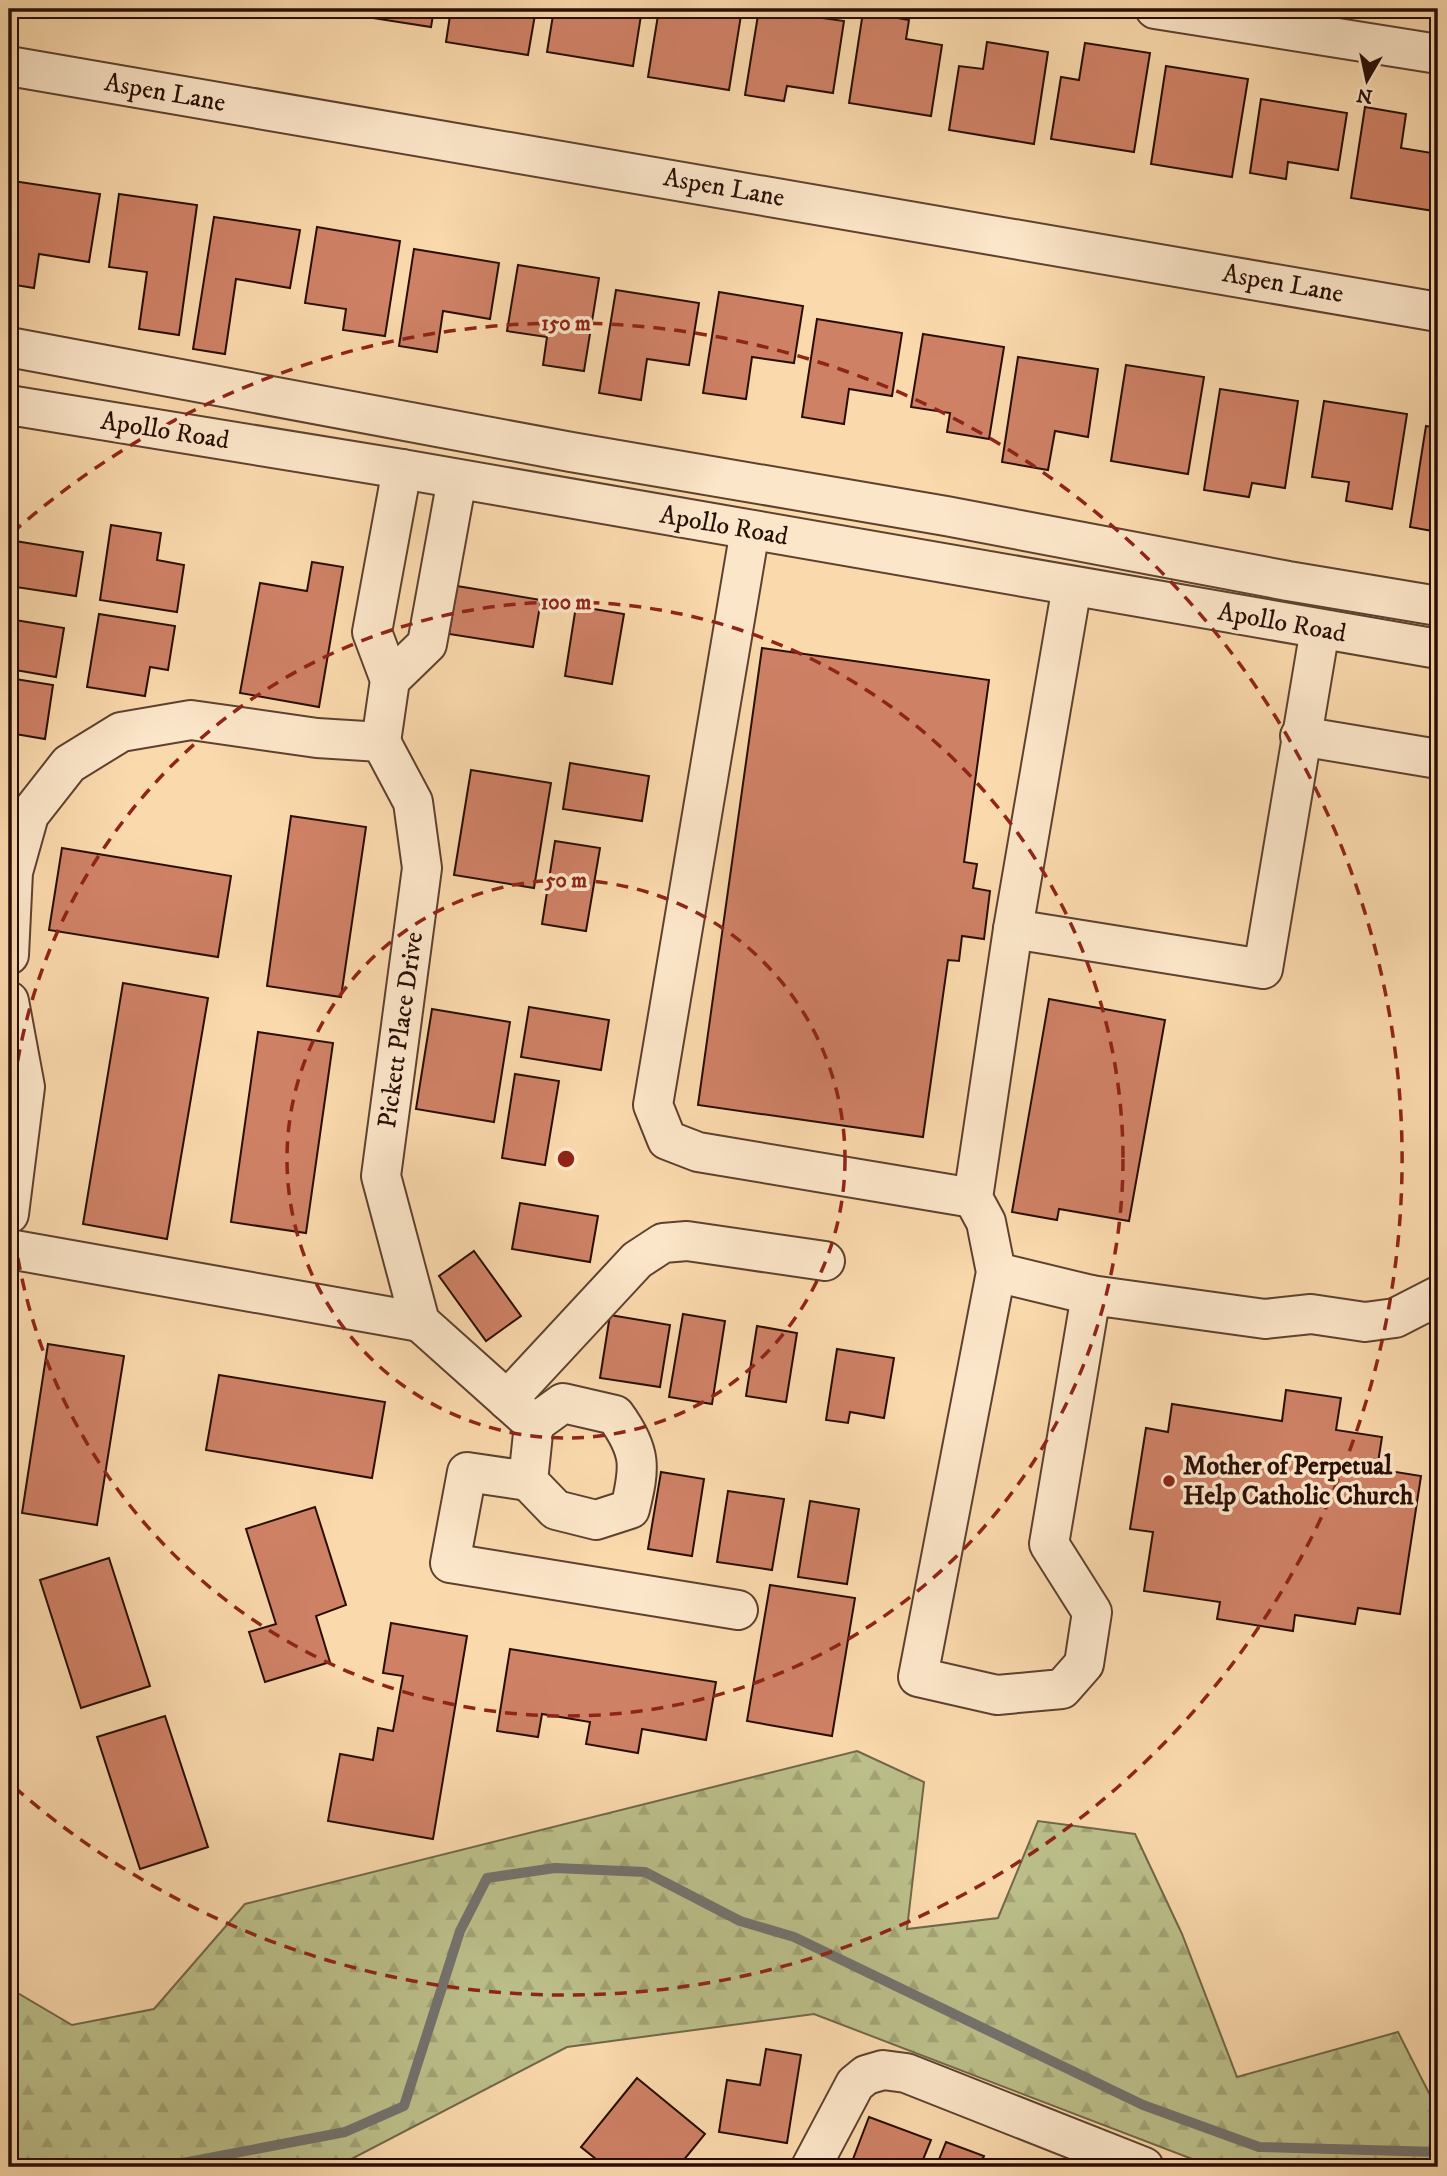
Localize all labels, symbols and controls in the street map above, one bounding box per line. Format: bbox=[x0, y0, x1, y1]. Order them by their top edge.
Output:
north arrow bbox=[1332, 46, 1402, 116]
street label: Aspen Lane bbox=[102, 66, 228, 120]
text: N bbox=[1355, 83, 1374, 108]
street label: Aspen Lane bbox=[661, 161, 787, 215]
street label: Aspen Lane bbox=[1220, 257, 1346, 311]
text: 150 m bbox=[541, 311, 591, 337]
street label: Apollo Road bbox=[98, 405, 232, 457]
street label: Apollo Road bbox=[657, 498, 791, 554]
text: 100 m bbox=[541, 590, 591, 616]
street label: Apollo Road bbox=[1215, 595, 1349, 651]
text: 50 m bbox=[544, 868, 587, 894]
street label: Pickett Place Drive bbox=[371, 930, 431, 1130]
centre of rings bbox=[554, 1147, 578, 1171]
place label: Mother of Perpetual Help Catholic Church bbox=[1183, 1450, 1414, 1513]
marker: Mother of Perpetual Help Catholic Church bbox=[1161, 1473, 1177, 1489]

